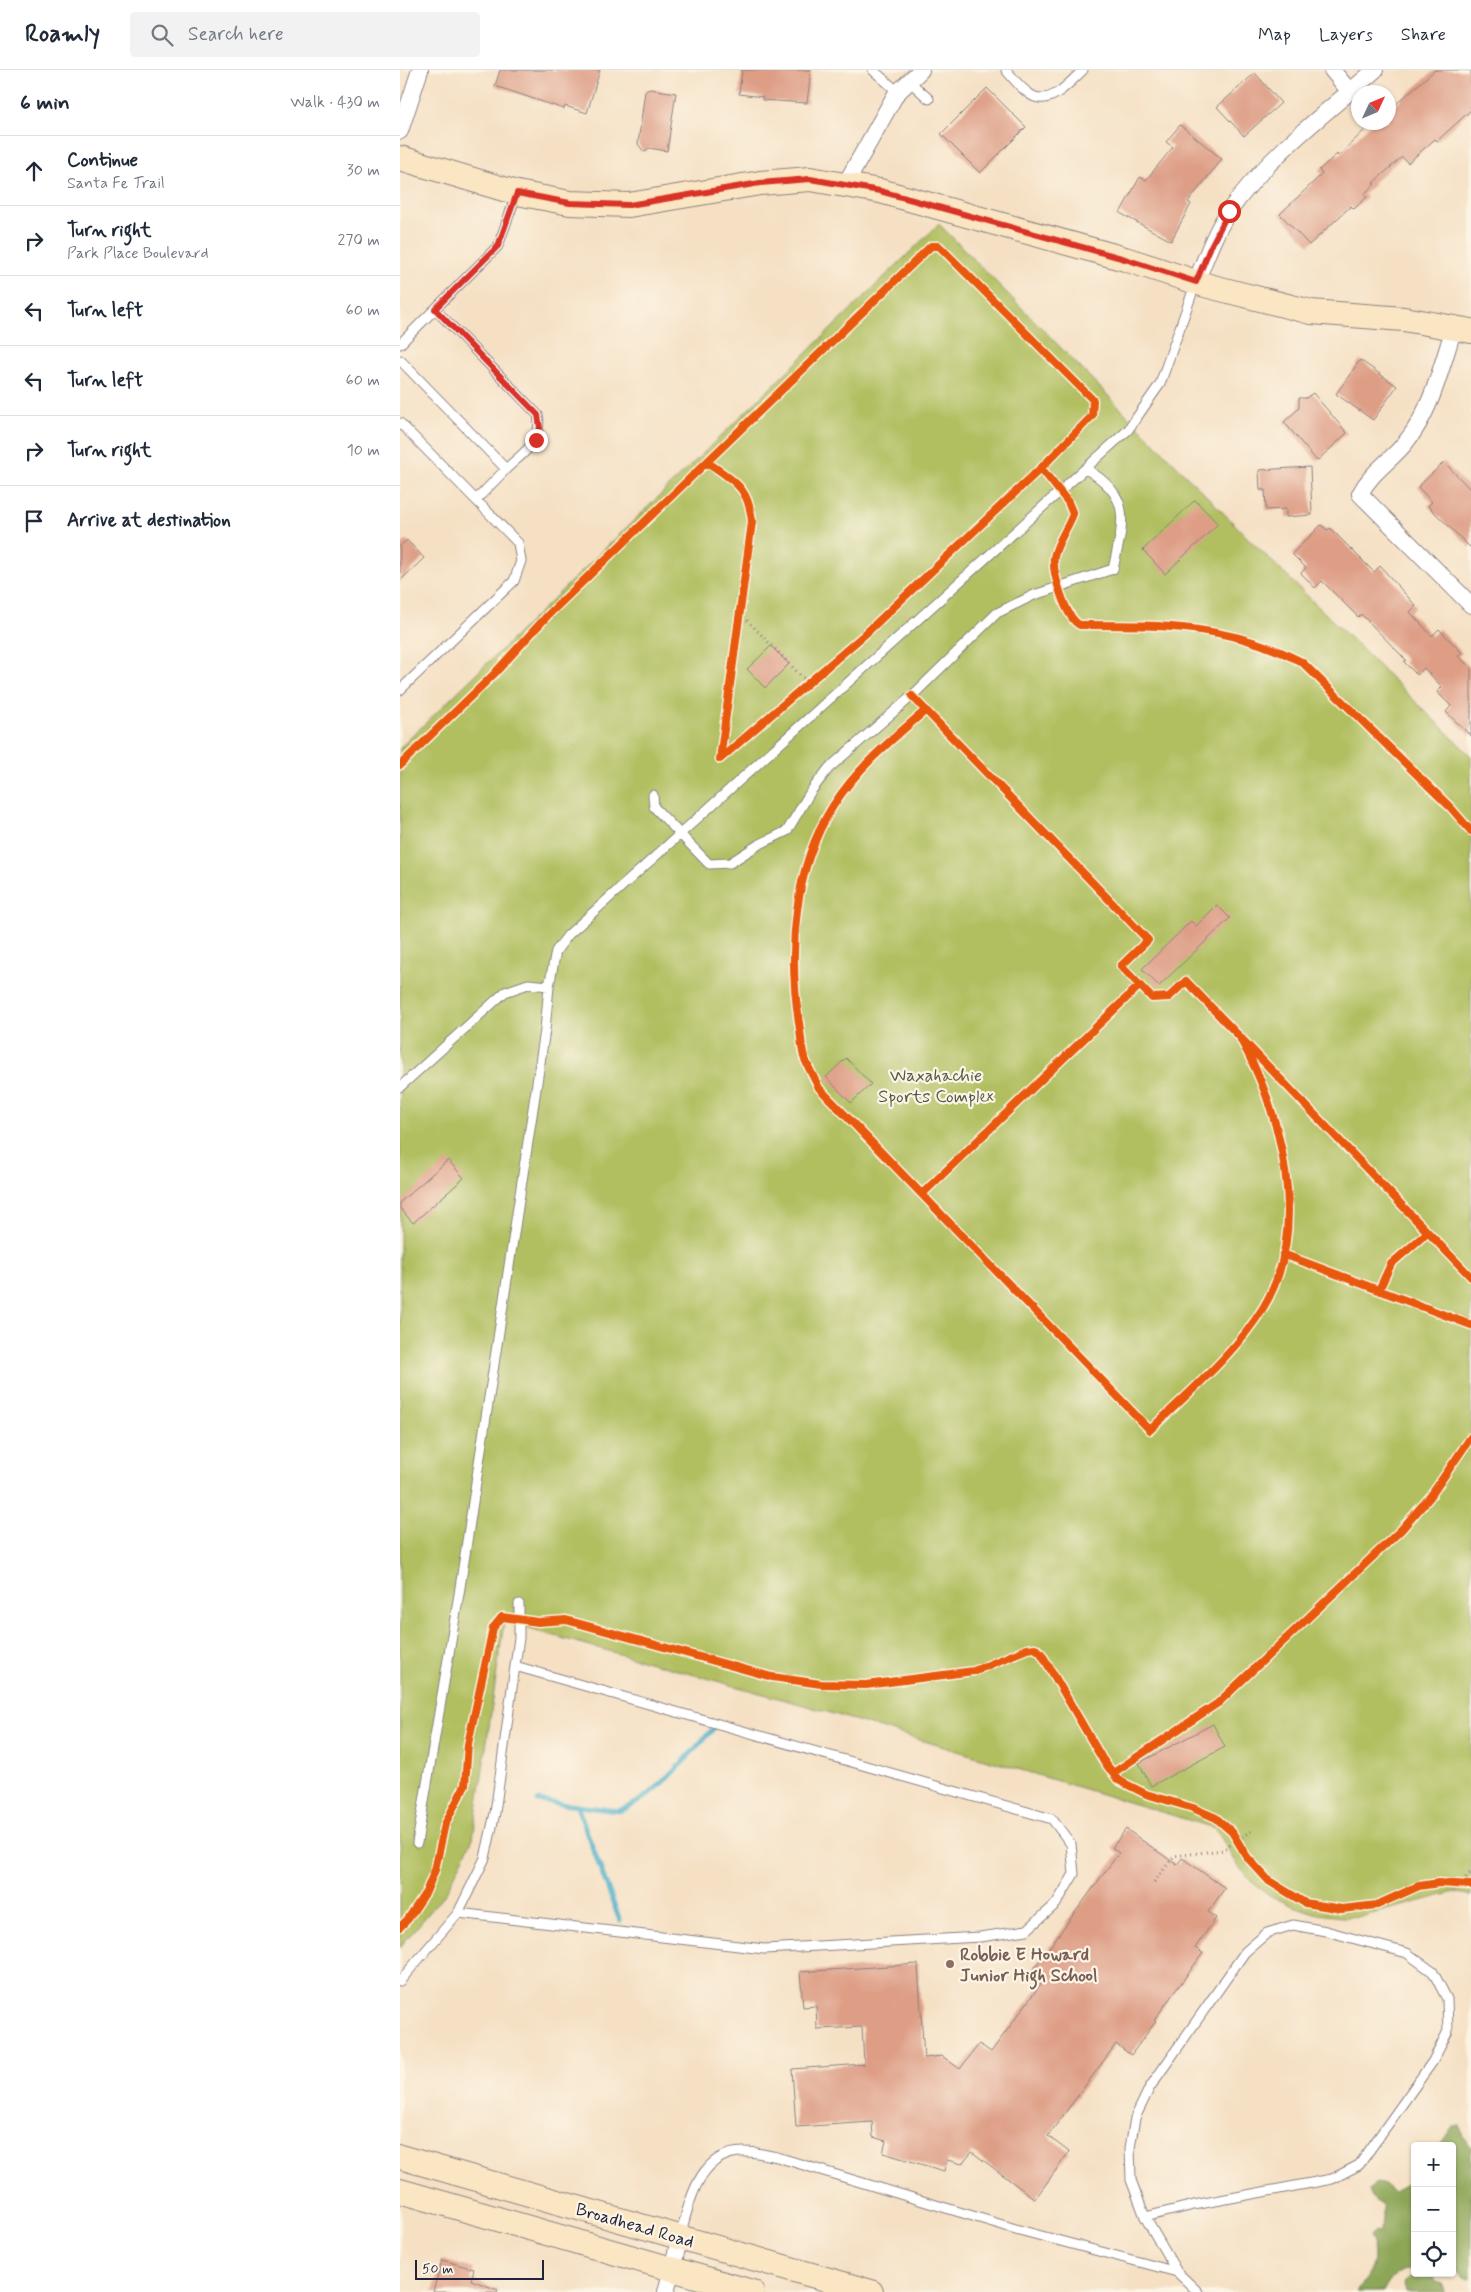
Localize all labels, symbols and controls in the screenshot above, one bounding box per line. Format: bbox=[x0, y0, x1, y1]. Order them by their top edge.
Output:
search box bbox=[130, 12, 480, 57]
text: Roamly bbox=[25, 19, 100, 50]
icon: search bbox=[148, 21, 176, 49]
text: Search here bbox=[188, 22, 284, 47]
text: Map bbox=[1258, 23, 1291, 47]
text: Layers bbox=[1319, 23, 1373, 47]
text: Share bbox=[1401, 23, 1446, 47]
north arrow bbox=[1351, 85, 1396, 130]
text: 6 min bbox=[20, 89, 70, 117]
text: Walk · 430 m bbox=[290, 92, 380, 113]
text: Continue bbox=[67, 148, 138, 173]
icon: ahead bbox=[20, 157, 48, 185]
text: 30 m bbox=[347, 160, 380, 181]
text: Santa Fe Trail bbox=[67, 173, 165, 194]
route start bbox=[1218, 200, 1241, 223]
text: Turn right bbox=[67, 218, 151, 243]
icon: right bbox=[20, 227, 48, 255]
text: 270 m bbox=[337, 230, 380, 251]
text: Park Place Boulevard bbox=[67, 243, 209, 264]
icon: left bbox=[20, 297, 48, 325]
text: Turn left bbox=[67, 298, 143, 323]
text: 60 m bbox=[346, 300, 380, 321]
icon: left bbox=[20, 367, 48, 395]
text: Turn left bbox=[67, 368, 143, 393]
text: 60 m bbox=[346, 370, 380, 391]
route end bbox=[525, 429, 548, 452]
icon: right bbox=[20, 437, 48, 465]
text: Turn right bbox=[67, 438, 151, 463]
text: 10 m bbox=[347, 440, 380, 461]
icon: arrive bbox=[20, 507, 48, 535]
text: Arrive at destination bbox=[67, 508, 231, 533]
park label: Waxahachie Sports Complex bbox=[878, 1064, 994, 1109]
place label: Robbie E Howard Junior High School bbox=[960, 1943, 1097, 1990]
marker: Robbie E Howard Junior High School bbox=[944, 1958, 956, 1970]
map controls bbox=[1411, 2142, 1456, 2277]
button: + bbox=[1411, 2142, 1456, 2187]
button: − bbox=[1411, 2187, 1456, 2232]
street label: Broadhead Road bbox=[573, 2198, 697, 2254]
button: locate bbox=[1411, 2232, 1456, 2277]
scale bar bbox=[415, 2257, 544, 2280]
text: 50 m bbox=[422, 2260, 453, 2278]

